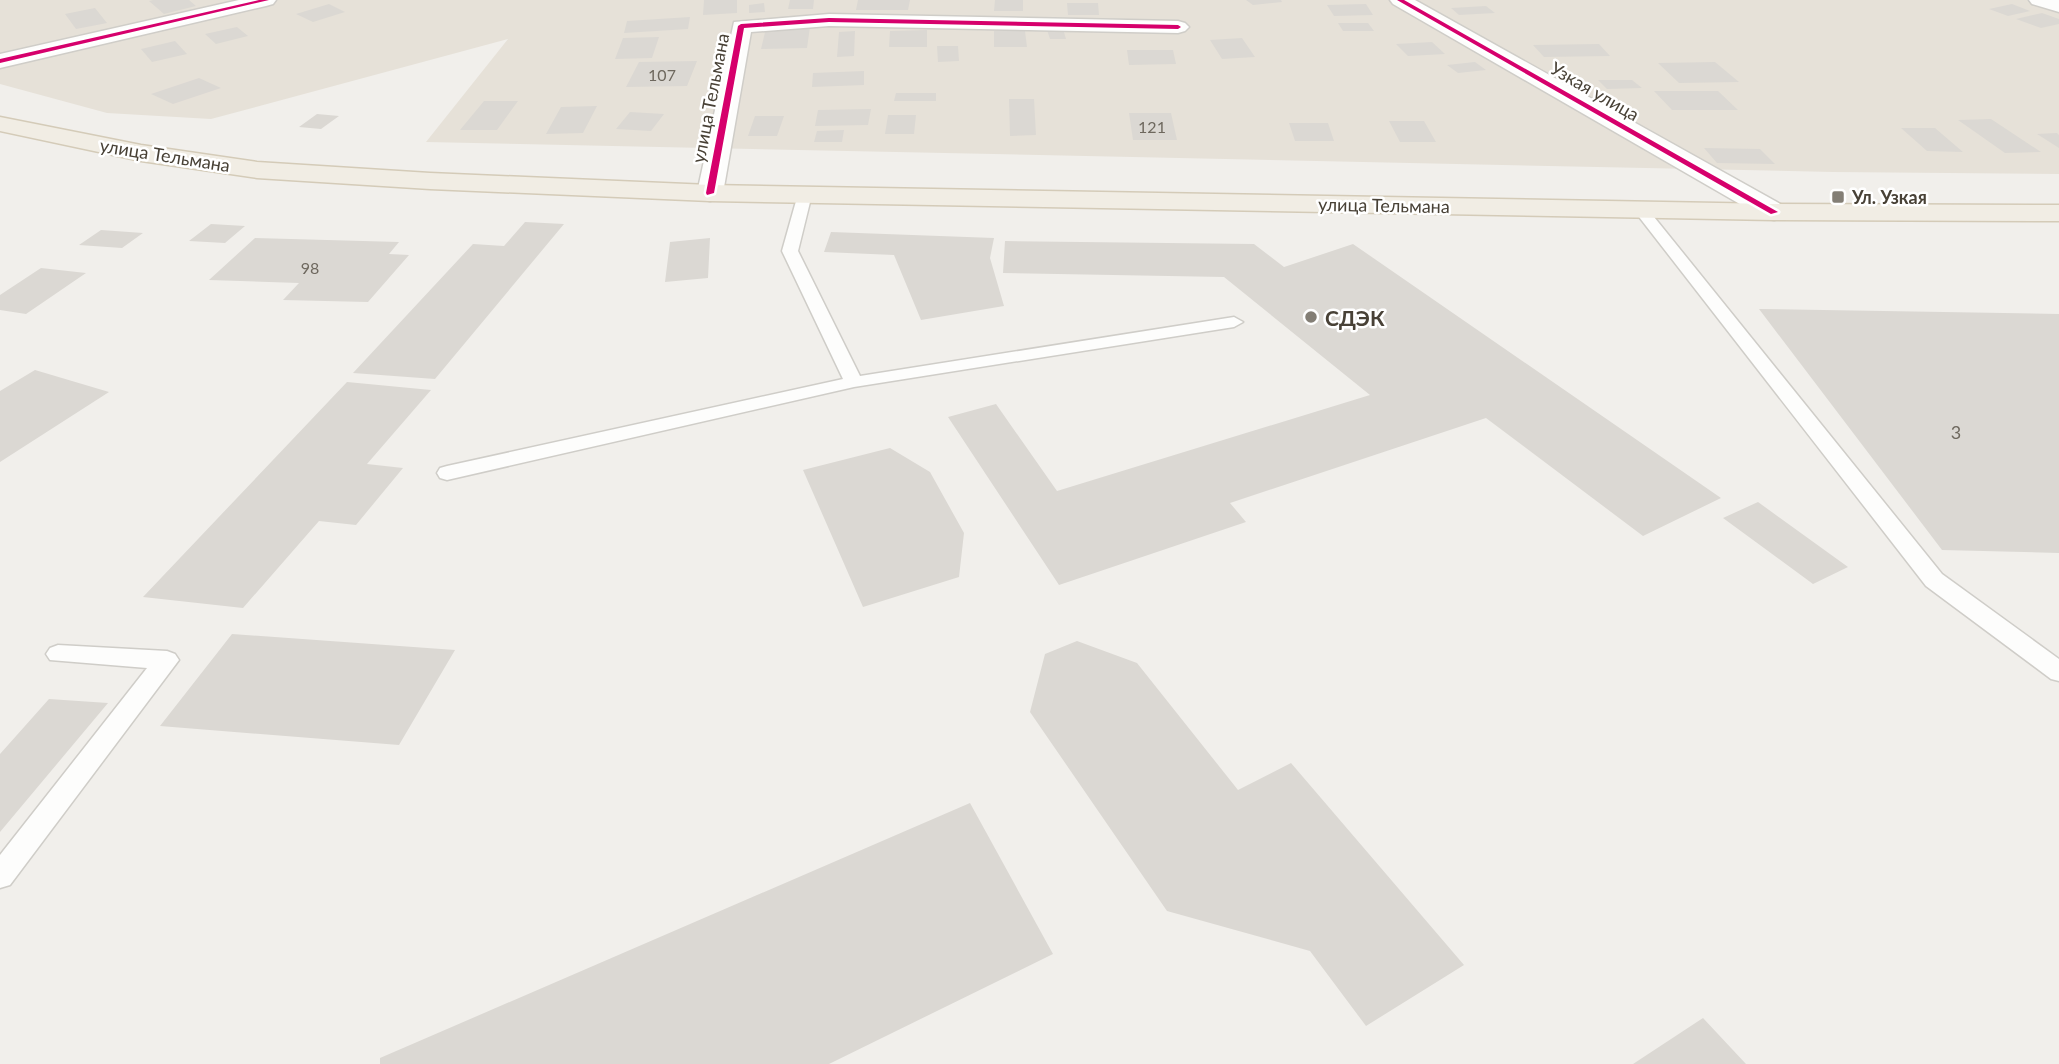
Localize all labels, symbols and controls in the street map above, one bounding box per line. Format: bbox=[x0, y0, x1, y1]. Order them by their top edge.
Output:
street label: улица Тельмана bbox=[687, 31, 733, 165]
street label: Узкая улица bbox=[1547, 57, 1643, 125]
house number: 107 bbox=[648, 65, 676, 84]
house number: 121 bbox=[1138, 117, 1166, 136]
street label: улица Тельмана bbox=[98, 134, 232, 176]
place label: Ул. Узкая bbox=[1851, 186, 1927, 208]
marker: Ул. Узкая bbox=[1830, 189, 1846, 205]
street label: улица Тельмана bbox=[1318, 193, 1450, 217]
house number: 98 bbox=[301, 258, 319, 277]
place label: СДЭК bbox=[1325, 305, 1385, 330]
marker: СДЭК bbox=[1303, 309, 1319, 325]
house number: 3 bbox=[1951, 421, 1961, 443]

